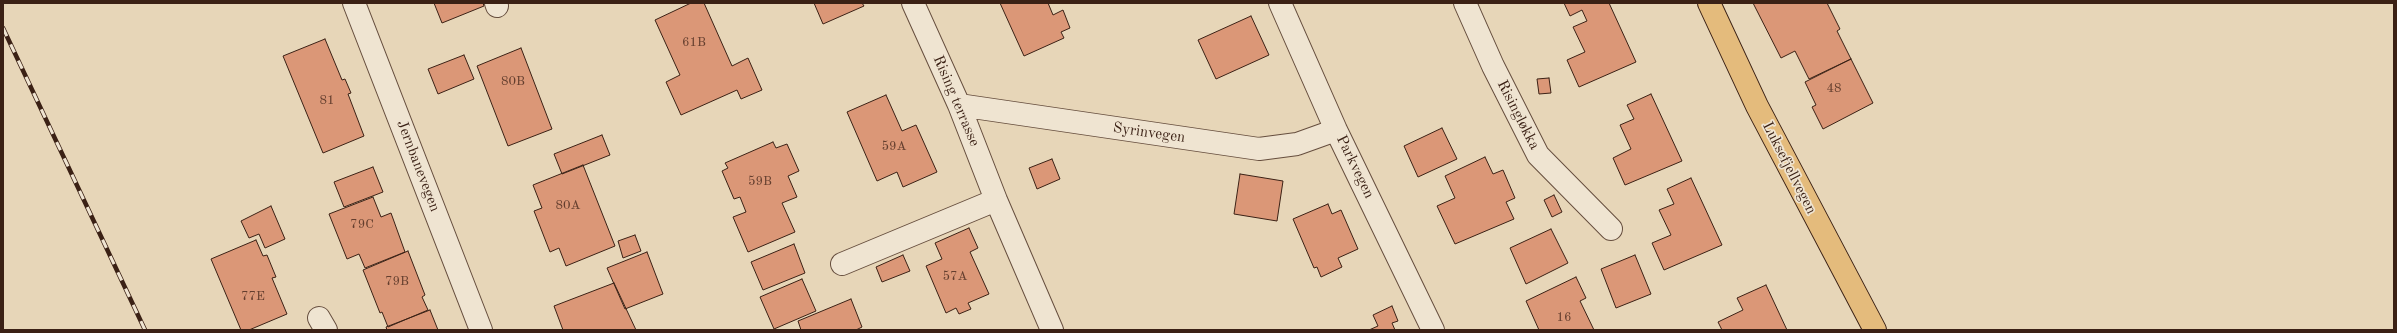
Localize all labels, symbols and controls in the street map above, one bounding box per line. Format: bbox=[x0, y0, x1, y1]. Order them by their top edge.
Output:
house number: 61B bbox=[682, 35, 706, 51]
street label: Rising terrasse bbox=[929, 53, 983, 149]
house number: 80B bbox=[501, 74, 525, 90]
street label: Risingløkka bbox=[1493, 77, 1543, 153]
house number: 48 bbox=[1826, 81, 1842, 97]
house number: 81 bbox=[319, 93, 335, 109]
street label: Jernbanevegen bbox=[392, 118, 444, 214]
street label: Syrinvegen bbox=[1112, 119, 1186, 147]
street label: Luksefjellvegen bbox=[1758, 119, 1820, 217]
street label: Parkvegen bbox=[1332, 132, 1378, 202]
house number: 59A bbox=[881, 139, 907, 155]
house number: 59B bbox=[748, 174, 772, 190]
house number: 80A bbox=[555, 198, 581, 214]
house number: 79C bbox=[350, 217, 374, 233]
house number: 57A bbox=[942, 269, 968, 285]
house number: 79B bbox=[385, 274, 409, 290]
house number: 77E bbox=[241, 289, 265, 305]
house number: 16 bbox=[1556, 310, 1572, 326]

